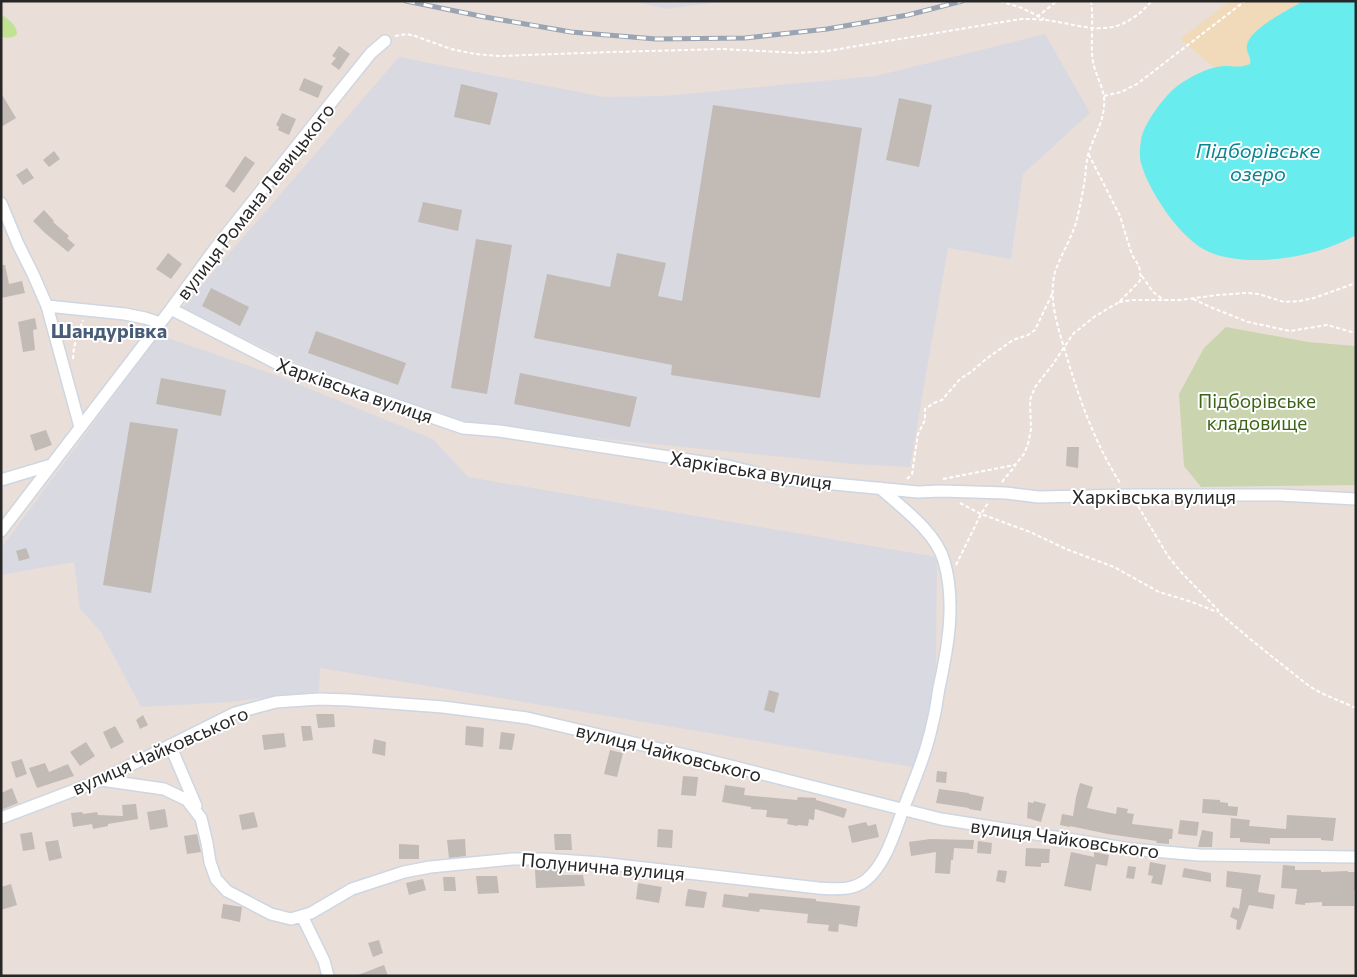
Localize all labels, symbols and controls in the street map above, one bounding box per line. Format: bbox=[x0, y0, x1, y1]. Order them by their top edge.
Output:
street label: вулиця Романа Левицького bbox=[171, 98, 339, 304]
water label: Підборівське озеро bbox=[1196, 138, 1321, 185]
district label: Шандурівка bbox=[51, 318, 167, 342]
street label: Харківська вулиця bbox=[274, 352, 436, 428]
park label: Підборівське кладовище bbox=[1198, 389, 1316, 434]
street label: Харківська вулиця bbox=[668, 446, 834, 494]
street label: Харківська вулиця bbox=[1072, 485, 1236, 508]
street label: вулиця Чайковського bbox=[68, 701, 252, 799]
street label: вулиця Чайковського bbox=[574, 718, 764, 786]
street label: вулиця Чайковського bbox=[969, 813, 1161, 863]
street label: Полунична вулиця bbox=[520, 847, 686, 885]

